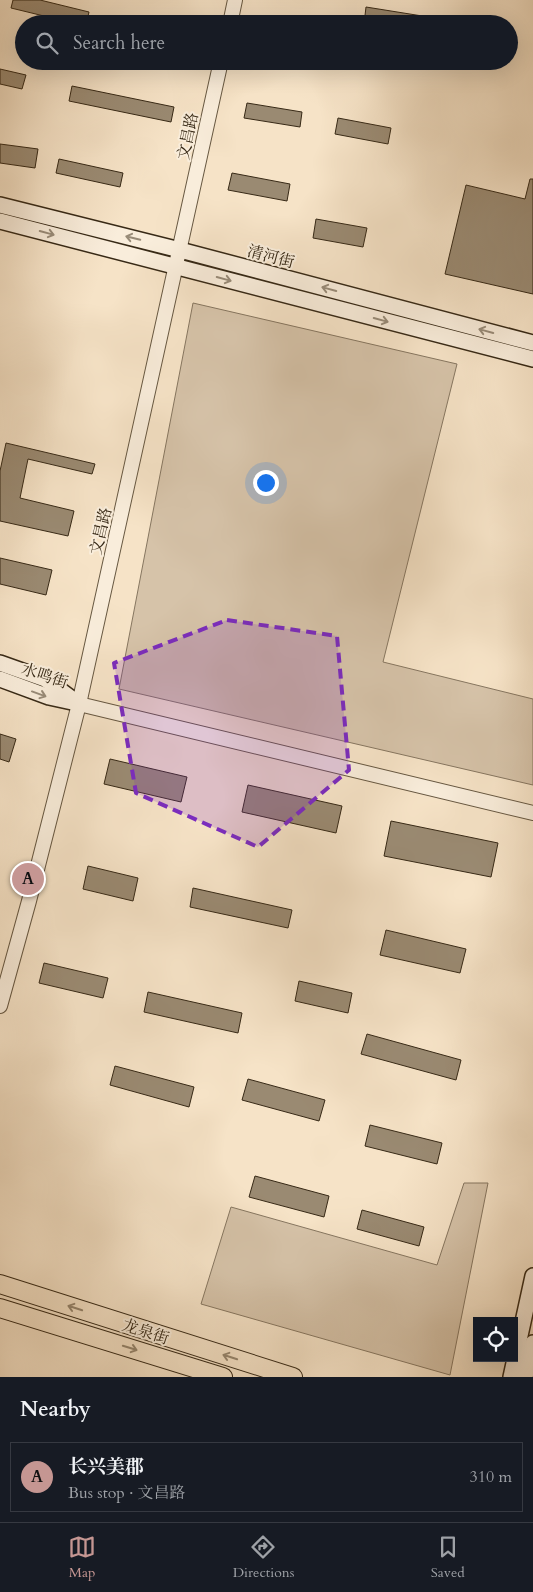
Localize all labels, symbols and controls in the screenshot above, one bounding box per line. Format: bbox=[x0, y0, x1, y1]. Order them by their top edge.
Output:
search box bbox=[15, 15, 518, 70]
icon: search bbox=[33, 29, 61, 57]
text: Search here bbox=[73, 30, 165, 56]
street label: 文昌路 bbox=[172, 110, 204, 162]
one-way arrow bbox=[39, 229, 55, 238]
one-way arrow bbox=[125, 233, 141, 242]
street label: 清河街 bbox=[245, 240, 297, 274]
one-way arrow bbox=[215, 275, 231, 284]
one-way arrow bbox=[321, 284, 337, 293]
one-way arrow bbox=[372, 316, 388, 325]
one-way arrow bbox=[478, 325, 494, 335]
your location bbox=[253, 470, 279, 496]
street label: 文昌路 bbox=[85, 505, 117, 557]
street label: 水鸣街 bbox=[18, 658, 71, 694]
one-way arrow bbox=[31, 689, 46, 699]
pin: A bbox=[12, 860, 44, 898]
one-way arrow bbox=[67, 1302, 83, 1312]
street label: 龙泉街 bbox=[119, 1314, 172, 1350]
map controls bbox=[473, 1317, 518, 1362]
button: locate bbox=[473, 1317, 518, 1362]
one-way arrow bbox=[122, 1344, 138, 1354]
one-way arrow bbox=[222, 1352, 238, 1361]
text: Nearby bbox=[20, 1395, 91, 1424]
text: 长兴美郡 bbox=[68, 1454, 144, 1480]
text: A bbox=[31, 1466, 43, 1488]
text: 310 m bbox=[470, 1466, 512, 1488]
text: Bus stop · 文昌路 bbox=[68, 1482, 186, 1504]
tab: Map bbox=[68, 1533, 96, 1582]
tab: Directions bbox=[233, 1533, 294, 1582]
tab: Saved bbox=[431, 1533, 465, 1582]

